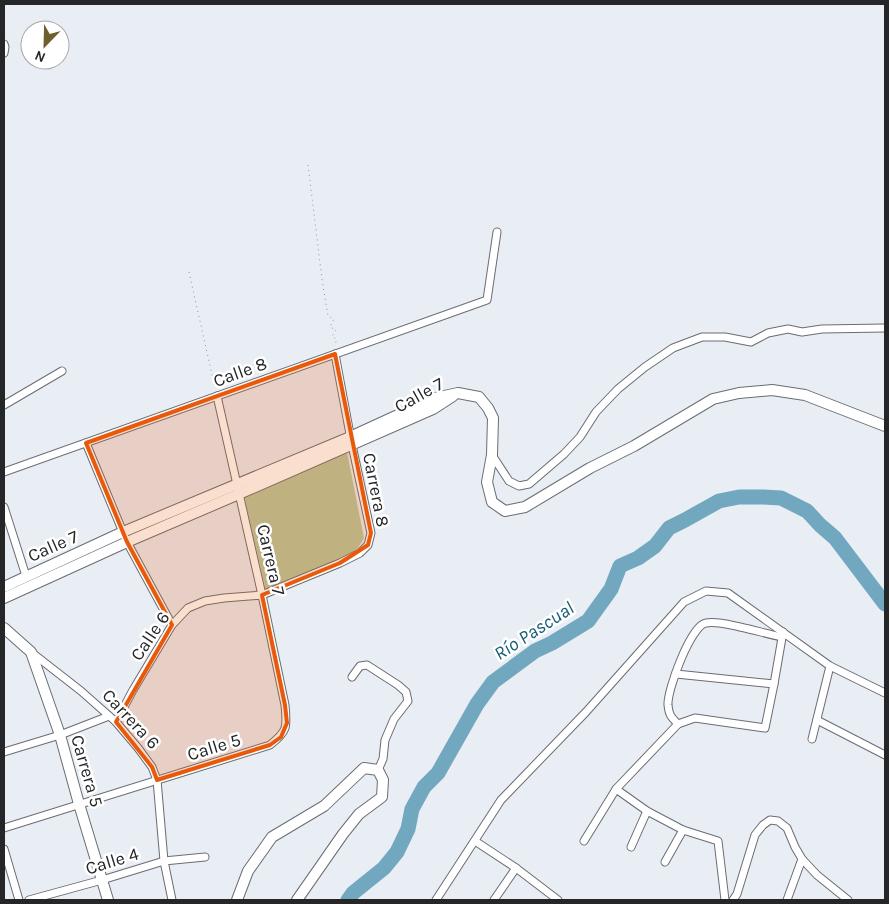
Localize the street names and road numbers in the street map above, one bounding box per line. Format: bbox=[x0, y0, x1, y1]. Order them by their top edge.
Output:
street label: Calle 8 bbox=[210, 352, 270, 392]
street label: Calle 7 bbox=[390, 372, 448, 417]
street label: Carrera 8 bbox=[358, 451, 394, 529]
street label: Carrera 7 bbox=[252, 522, 290, 598]
street label: Calle 7 bbox=[24, 525, 82, 567]
street label: Calle 6 bbox=[126, 607, 174, 665]
street label: Carrera 6 bbox=[98, 684, 164, 754]
street label: Calle 5 bbox=[185, 728, 243, 766]
street label: Carrera 5 bbox=[66, 732, 108, 810]
street label: Calle 4 bbox=[83, 842, 141, 880]

